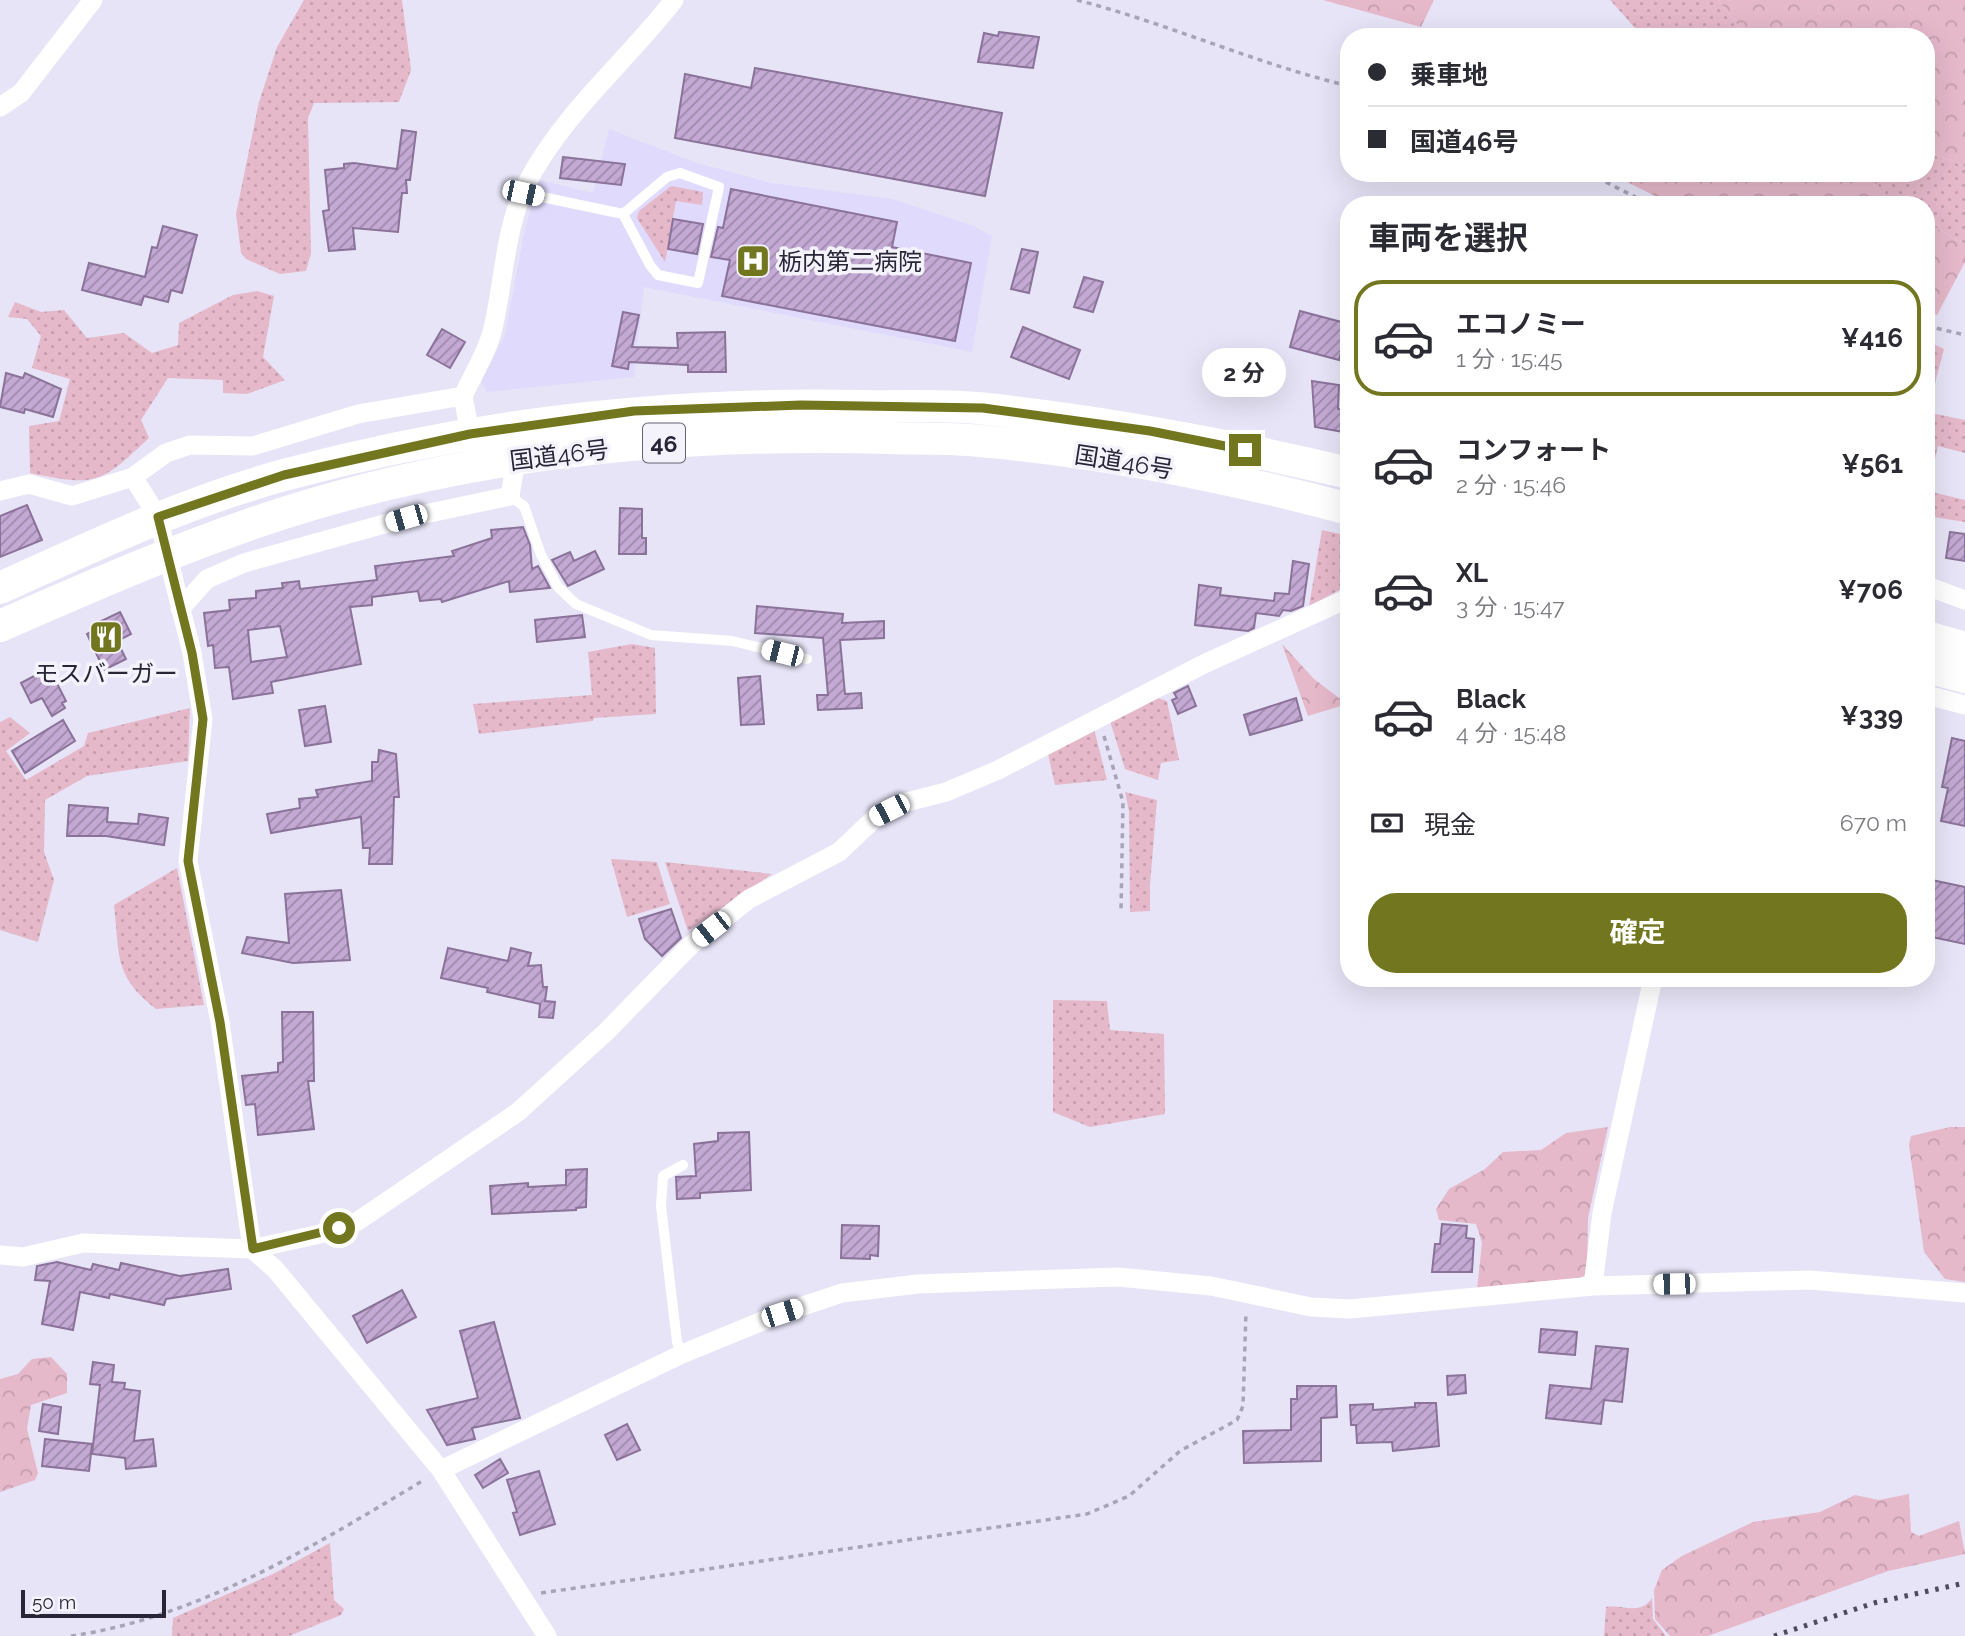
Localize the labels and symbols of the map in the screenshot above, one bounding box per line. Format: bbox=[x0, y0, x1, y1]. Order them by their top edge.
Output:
car bbox=[501, 178, 546, 208]
hospital icon: 栃内第二病院 bbox=[734, 242, 772, 280]
place label: 栃内第二病院 bbox=[778, 247, 922, 276]
callout: 2 分 bbox=[1203, 349, 1287, 398]
road number: 46 bbox=[643, 424, 685, 462]
route end bbox=[1229, 434, 1261, 466]
street label: 国道46号 bbox=[508, 435, 610, 475]
street label: 国道46号 bbox=[1073, 440, 1175, 484]
car bbox=[383, 502, 430, 534]
restaurant icon: モスバーガー bbox=[87, 618, 125, 656]
car bbox=[760, 638, 805, 668]
place label: モスバーガー bbox=[34, 659, 178, 688]
car bbox=[866, 791, 913, 829]
car bbox=[688, 908, 735, 950]
route start bbox=[323, 1212, 355, 1244]
car bbox=[1653, 1273, 1696, 1295]
car bbox=[759, 1297, 806, 1329]
scale bar bbox=[21, 1587, 166, 1619]

